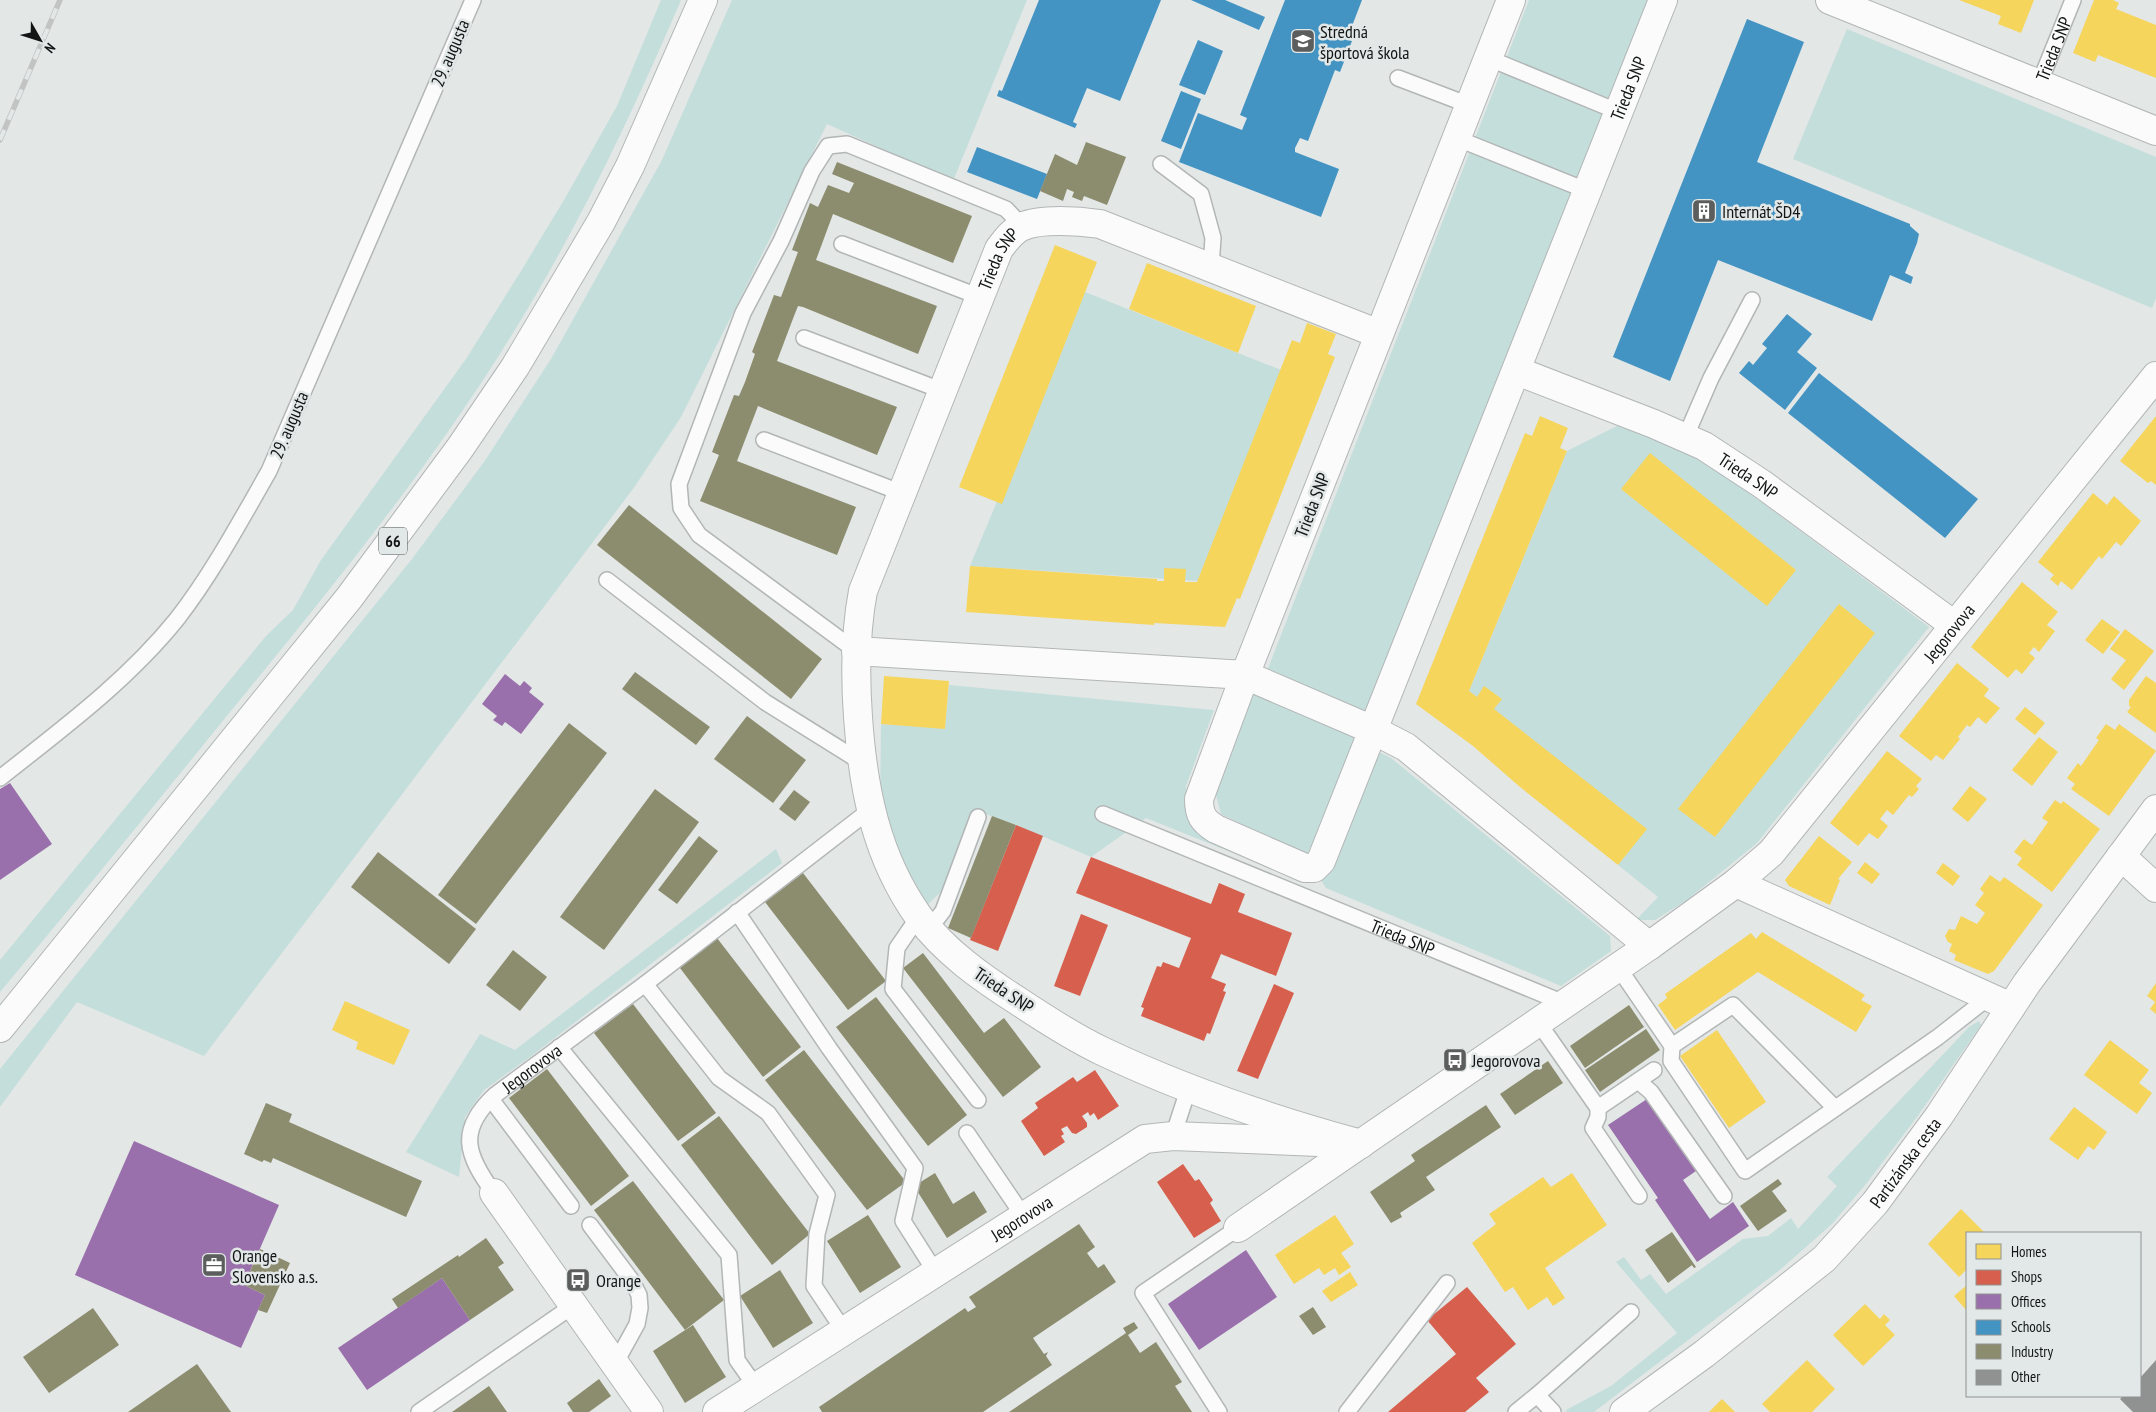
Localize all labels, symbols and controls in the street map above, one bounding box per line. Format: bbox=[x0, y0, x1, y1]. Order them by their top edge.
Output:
street label: Trieda SNP bbox=[2030, 13, 2077, 84]
north arrow bbox=[15, 15, 65, 65]
street label: 29. augusta bbox=[426, 16, 474, 90]
place label: Stredná športová škola bbox=[1320, 20, 1410, 64]
school or university icon: Stredná športová škola bbox=[1290, 28, 1316, 54]
text: N bbox=[41, 40, 59, 57]
street label: Trieda SNP bbox=[1605, 53, 1651, 124]
building icon: Internát ŠD4 bbox=[1691, 198, 1717, 224]
place label: Internát ŠD4 bbox=[1722, 200, 1800, 223]
street label: Trieda SNP bbox=[972, 222, 1023, 293]
street label: 29. augusta bbox=[265, 388, 313, 462]
street label: Trieda SNP bbox=[1714, 447, 1783, 504]
street label: Trieda SNP bbox=[1289, 470, 1335, 540]
road number: 66 bbox=[379, 528, 407, 554]
street label: Jegorovova bbox=[1918, 599, 1979, 667]
street label: Trieda SNP bbox=[1367, 914, 1438, 960]
street label: Trieda SNP bbox=[970, 962, 1038, 1018]
street label: Jegorovova bbox=[496, 1038, 566, 1098]
bus stop icon: Jegorovova bbox=[1442, 1047, 1468, 1073]
place label: Jegorovova bbox=[1471, 1049, 1540, 1072]
street label: Partizánska cesta bbox=[1864, 1113, 1946, 1212]
street label: Jegorovova bbox=[985, 1190, 1056, 1247]
legend bbox=[1966, 1232, 2141, 1397]
text: Homes bbox=[2011, 1242, 2047, 1261]
place label: Orange Slovensko a.s. bbox=[232, 1244, 318, 1288]
office icon: Orange Slovensko a.s. bbox=[201, 1252, 227, 1278]
bus stop icon: Orange bbox=[565, 1267, 591, 1293]
text: Shops bbox=[2011, 1267, 2042, 1286]
place label: Orange bbox=[596, 1269, 641, 1292]
text: Offices bbox=[2011, 1292, 2046, 1311]
text: Schools bbox=[2011, 1317, 2051, 1336]
text: Industry bbox=[2011, 1342, 2053, 1361]
text: Other bbox=[2011, 1367, 2041, 1386]

